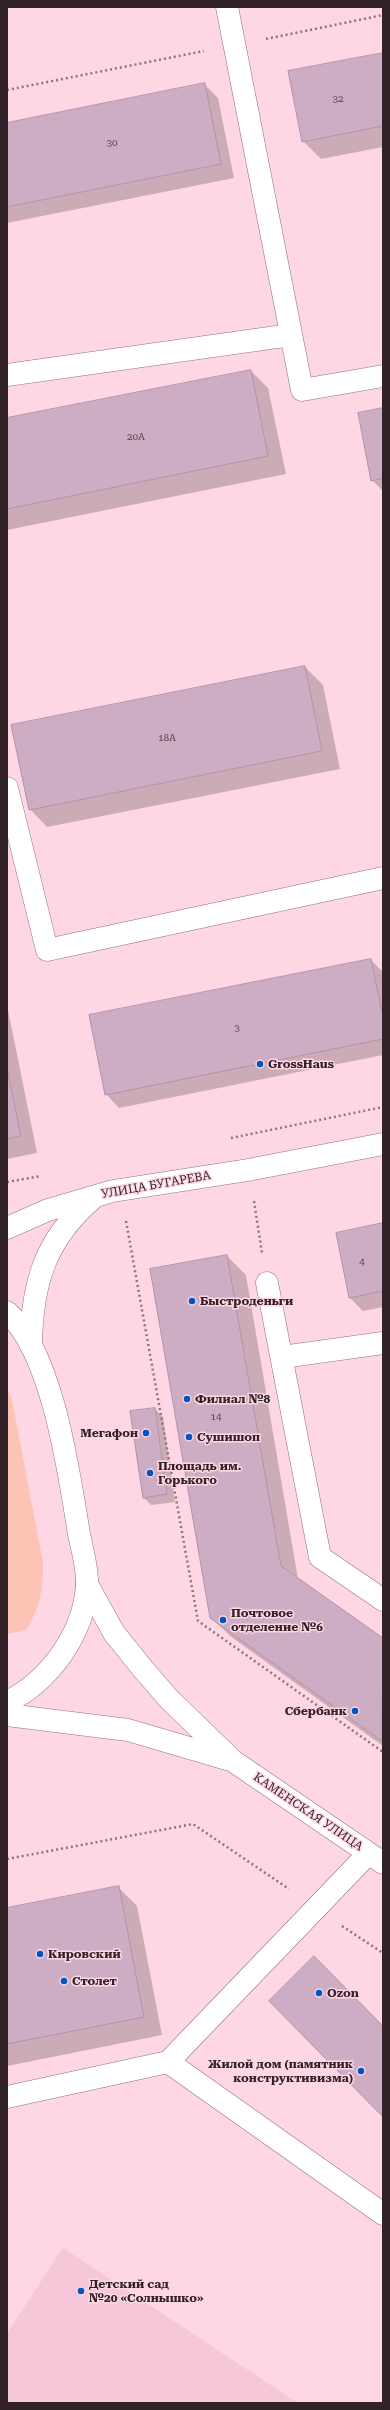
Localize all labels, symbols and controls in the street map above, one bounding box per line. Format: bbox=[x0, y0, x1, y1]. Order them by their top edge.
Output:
house number: 32 bbox=[332, 93, 344, 105]
house number: 30 bbox=[106, 137, 118, 149]
house number: 20А bbox=[127, 431, 145, 443]
house number: 18А bbox=[158, 732, 176, 744]
house number: 3 bbox=[234, 1022, 240, 1034]
place label: GrossHaus bbox=[268, 1057, 334, 1071]
marker: GrossHaus bbox=[255, 1059, 265, 1069]
street label: УЛИЦА БУГАРЕВА bbox=[100, 1168, 212, 1202]
house number: 4 bbox=[359, 1256, 365, 1268]
place label: Быстроденьги bbox=[200, 1294, 293, 1308]
marker: Быстроденьги bbox=[187, 1296, 197, 1306]
place label: Филиал №8 bbox=[195, 1392, 270, 1406]
marker: Филиал №8 bbox=[182, 1394, 192, 1404]
house number: 14 bbox=[210, 1411, 222, 1423]
place label: Мегафон bbox=[80, 1426, 138, 1440]
marker: Мегафон bbox=[141, 1428, 151, 1438]
place label: Сушишоп bbox=[197, 1430, 260, 1444]
marker: Сушишоп bbox=[184, 1432, 194, 1442]
place label: Площадь им. Горького bbox=[158, 1459, 241, 1487]
marker: Площадь им. Горького bbox=[145, 1468, 155, 1478]
place label: Почтовое отделение №6 bbox=[231, 1606, 323, 1634]
marker: Почтовое отделение №6 bbox=[218, 1615, 228, 1625]
place label: Сбербанк bbox=[285, 1704, 347, 1718]
marker: Сбербанк bbox=[350, 1706, 360, 1716]
street label: КАМЕНСКАЯ УЛИЦА bbox=[250, 1770, 366, 1854]
place label: Кировский bbox=[48, 1947, 121, 1961]
marker: Кировский bbox=[35, 1949, 45, 1959]
place label: Столет bbox=[72, 1974, 117, 1988]
marker: Столет bbox=[59, 1976, 69, 1986]
place label: Ozon bbox=[327, 1986, 359, 2000]
marker: Ozon bbox=[314, 1988, 324, 1998]
place label: Жилой дом (памятник конструктивизма) bbox=[208, 2057, 353, 2085]
marker: Жилой дом (памятник конструктивизма) bbox=[356, 2066, 366, 2076]
place label: Детский сад №20 «Солнышко» bbox=[89, 2277, 203, 2305]
marker: Детский сад №20 «Солнышко» bbox=[76, 2286, 86, 2296]

